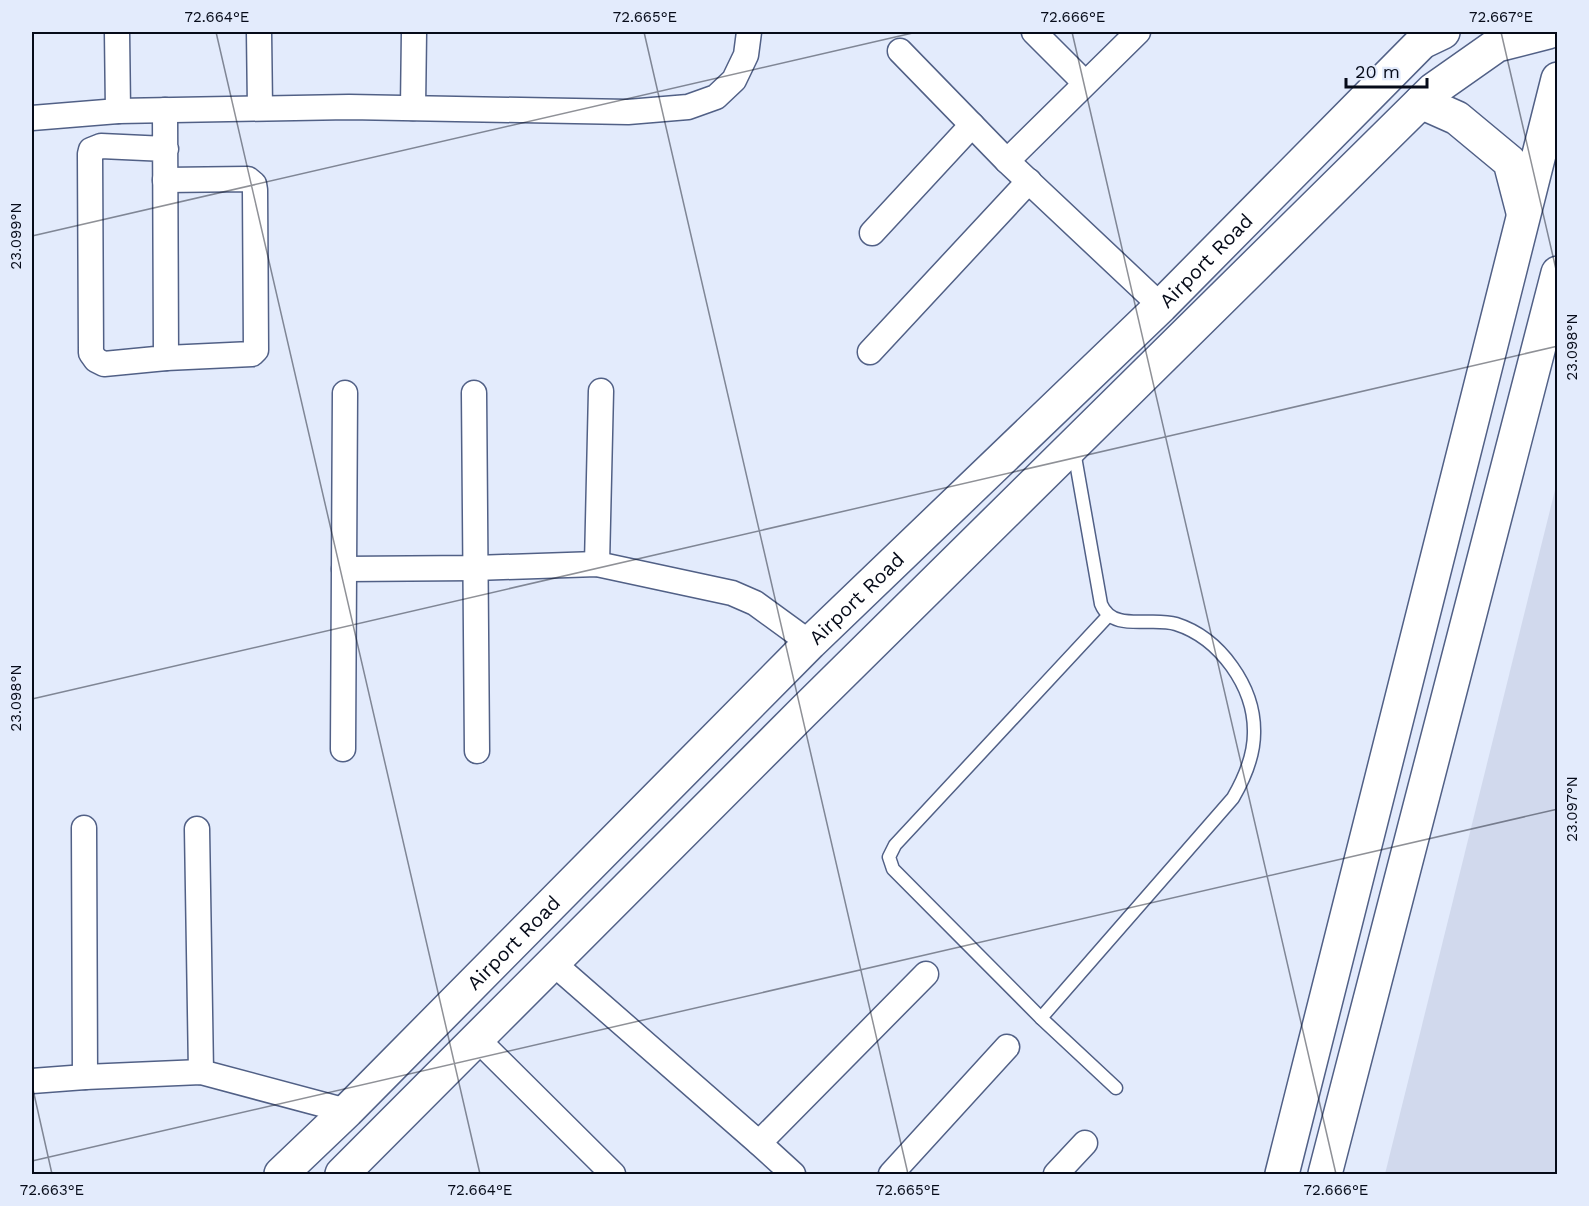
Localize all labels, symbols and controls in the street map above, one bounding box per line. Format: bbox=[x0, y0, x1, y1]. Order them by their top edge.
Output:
text: 72.664°E bbox=[185, 8, 249, 26]
text: 72.665°E bbox=[613, 8, 677, 26]
text: 72.666°E bbox=[1041, 8, 1105, 26]
text: 72.667°E bbox=[1469, 8, 1533, 26]
scale bar bbox=[1346, 51, 1427, 89]
text: 20 m bbox=[1355, 61, 1400, 82]
text: 23.099°N bbox=[7, 203, 25, 269]
street label: Airport Road bbox=[1154, 208, 1258, 313]
text: 23.098°N bbox=[1563, 314, 1581, 380]
street label: Airport Road bbox=[804, 547, 909, 650]
text: 23.098°N bbox=[7, 665, 25, 731]
text: 23.097°N bbox=[1563, 776, 1581, 842]
street label: Airport Road bbox=[462, 891, 565, 995]
text: 72.663°E bbox=[20, 1181, 84, 1199]
text: 72.664°E bbox=[448, 1181, 512, 1199]
text: 72.665°E bbox=[876, 1181, 940, 1199]
text: 72.666°E bbox=[1304, 1181, 1368, 1199]

